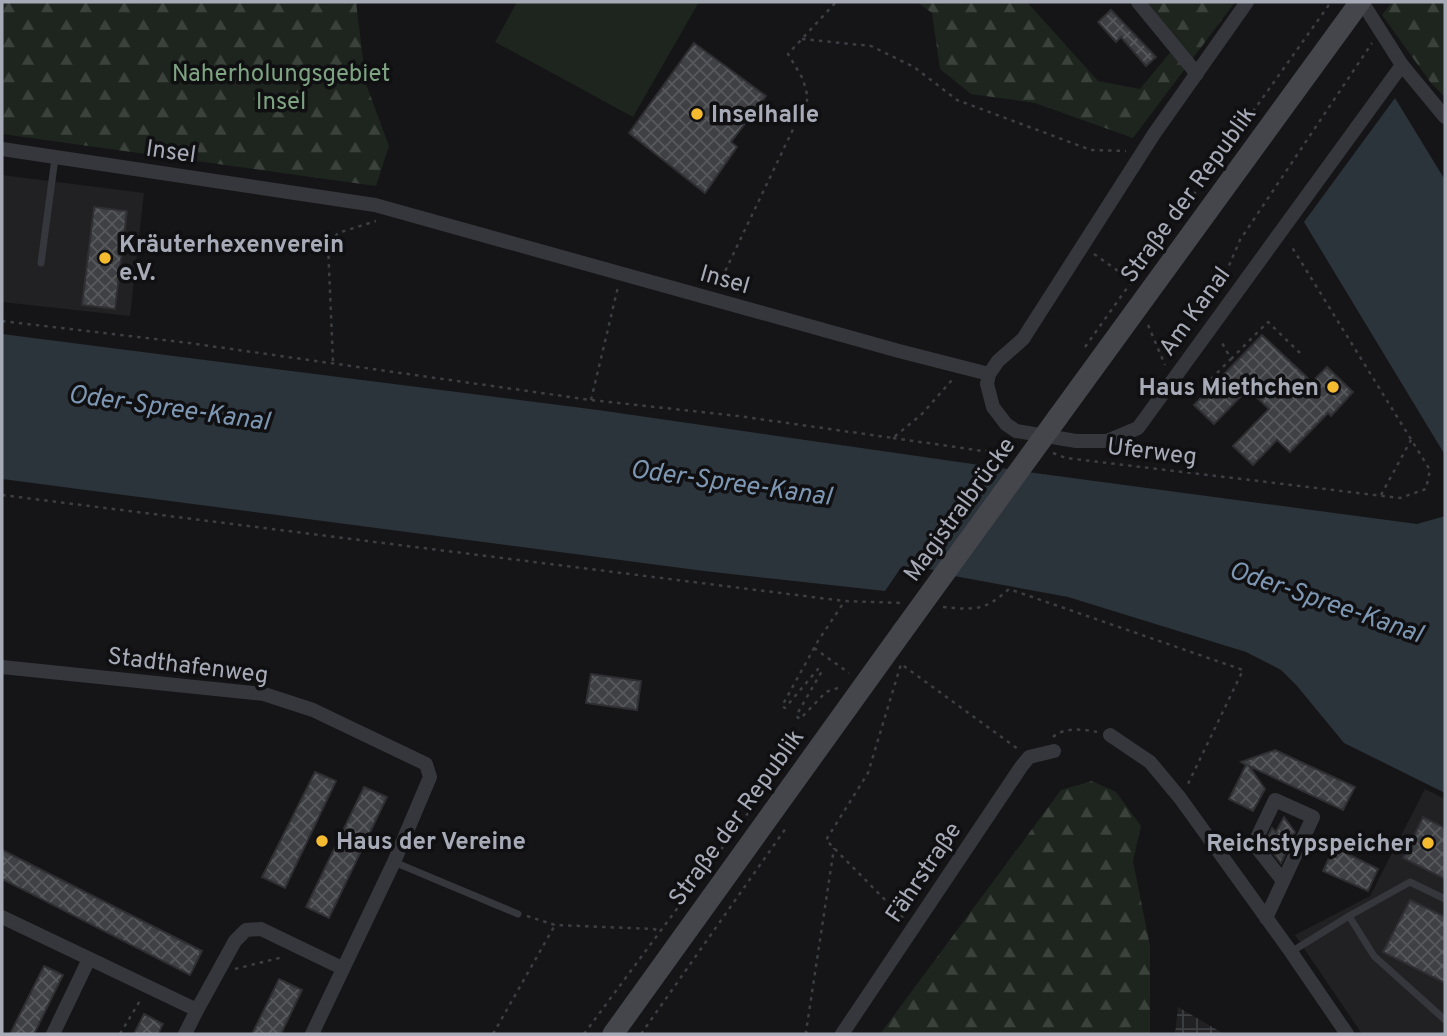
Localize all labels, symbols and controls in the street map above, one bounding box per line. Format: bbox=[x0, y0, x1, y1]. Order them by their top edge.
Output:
park label: Naherholungsgebiet Insel bbox=[172, 60, 390, 118]
place label: Inselhalle bbox=[711, 101, 819, 131]
street label: Straße der Republik bbox=[1115, 101, 1264, 289]
marker: Inselhalle bbox=[689, 106, 705, 122]
street label: Insel bbox=[144, 135, 198, 171]
place label: Kräuterhexenverein e.V. bbox=[119, 231, 344, 289]
marker: Kräuterhexenverein e.V. bbox=[97, 250, 113, 266]
street label: Insel bbox=[696, 260, 753, 302]
street label: Am Kanal bbox=[1153, 262, 1238, 363]
place label: Haus Miethchen bbox=[1139, 374, 1319, 404]
water label: Oder-Spree-Kanal bbox=[66, 379, 273, 440]
marker: Haus Miethchen bbox=[1325, 379, 1341, 395]
street label: Magistralbrücke bbox=[898, 432, 1023, 588]
street label: Uferweg bbox=[1105, 433, 1198, 473]
water label: Oder-Spree-Kanal bbox=[628, 454, 835, 515]
water label: Oder-Spree-Kanal bbox=[1224, 555, 1428, 652]
street label: Stadthafenweg bbox=[106, 642, 270, 692]
street label: Straße der Republik bbox=[663, 724, 812, 912]
street label: Fährstraße bbox=[880, 817, 969, 929]
place label: Haus der Vereine bbox=[336, 828, 526, 858]
place label: Reichstypspeicher bbox=[1206, 830, 1414, 860]
marker: Haus der Vereine bbox=[314, 833, 330, 849]
marker: Reichstypspeicher bbox=[1420, 835, 1436, 851]

